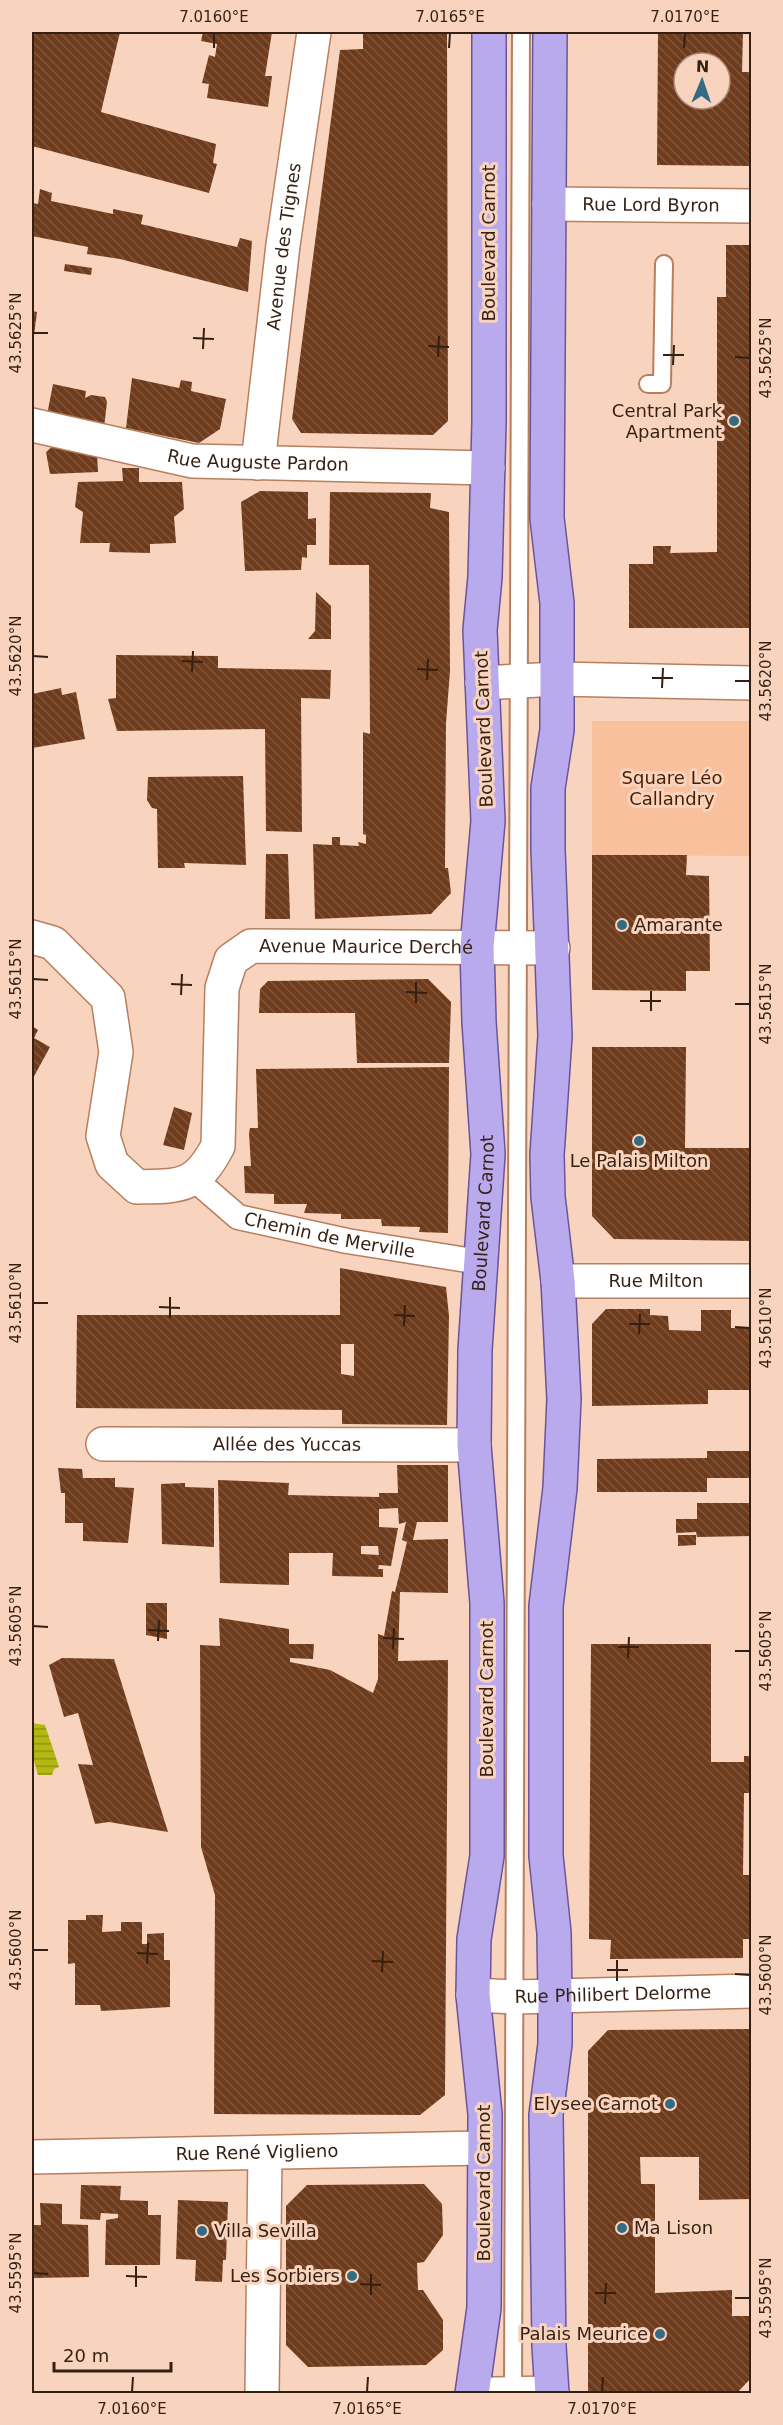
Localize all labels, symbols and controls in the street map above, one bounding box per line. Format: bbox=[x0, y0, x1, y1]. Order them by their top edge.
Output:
text: 7.0160°E bbox=[179, 8, 249, 26]
text: 7.0165°E bbox=[415, 8, 485, 26]
text: 7.0170°E bbox=[650, 8, 720, 26]
north arrow bbox=[672, 51, 732, 111]
text: N bbox=[695, 57, 710, 76]
street label: Avenue des Tignes bbox=[262, 161, 305, 332]
street label: Boulevard Carnot bbox=[478, 165, 499, 321]
street label: Rue Lord Byron bbox=[582, 193, 720, 216]
text: 43.5625°N bbox=[7, 293, 25, 373]
text: 43.5625°N bbox=[757, 318, 775, 398]
place label: Central Park Apartment bbox=[612, 400, 723, 442]
marker: Central Park Apartment bbox=[727, 414, 741, 428]
street label: Rue Auguste Pardon bbox=[165, 445, 349, 475]
text: 43.5620°N bbox=[7, 616, 25, 696]
text: 43.5620°N bbox=[757, 641, 775, 721]
street label: Boulevard Carnot bbox=[470, 650, 497, 808]
park label: Square Léo Callandry bbox=[622, 767, 722, 809]
place label: Amarante bbox=[634, 914, 723, 935]
marker: Amarante bbox=[615, 918, 629, 932]
street label: Avenue Maurice Derché bbox=[259, 935, 473, 957]
text: 43.5615°N bbox=[7, 939, 25, 1019]
text: 43.5615°N bbox=[757, 964, 775, 1044]
street label: Boulevard Carnot bbox=[468, 1134, 498, 1292]
marker: Le Palais Milton bbox=[632, 1134, 646, 1148]
place label: Le Palais Milton bbox=[570, 1150, 708, 1171]
street label: Chemin de Merville bbox=[242, 1208, 417, 1262]
text: 43.5610°N bbox=[7, 1263, 25, 1343]
street label: Rue Milton bbox=[609, 1270, 704, 1291]
text: 43.5610°N bbox=[757, 1288, 775, 1368]
street label: Allée des Yuccas bbox=[213, 1433, 361, 1455]
text: 43.5605°N bbox=[7, 1586, 25, 1666]
text: 43.5605°N bbox=[757, 1611, 775, 1691]
street label: Boulevard Carnot bbox=[476, 1621, 497, 1777]
text: 43.5600°N bbox=[7, 1910, 25, 1990]
text: 43.5600°N bbox=[757, 1935, 775, 2015]
street label: Rue Philibert Delorme bbox=[514, 1981, 711, 2007]
place label: Elysee Carnot bbox=[534, 2093, 658, 2114]
marker: Elysee Carnot bbox=[663, 2097, 677, 2111]
street label: Boulevard Carnot bbox=[473, 2105, 494, 2261]
street label: Rue René Viglieno bbox=[175, 2140, 339, 2164]
place label: Ma Lison bbox=[634, 2217, 713, 2238]
place label: Villa Sevilla bbox=[214, 2220, 317, 2241]
marker: Ma Lison bbox=[615, 2221, 629, 2235]
marker: Villa Sevilla bbox=[195, 2224, 209, 2238]
text: 43.5595°N bbox=[7, 2233, 25, 2313]
text: 43.5595°N bbox=[757, 2258, 775, 2338]
place label: Les Sorbiers bbox=[230, 2265, 340, 2286]
marker: Les Sorbiers bbox=[345, 2269, 359, 2283]
place label: Palais Meurice bbox=[519, 2323, 648, 2344]
marker: Palais Meurice bbox=[653, 2327, 667, 2341]
scale bar bbox=[54, 2335, 171, 2373]
text: 20 m bbox=[63, 2345, 109, 2366]
text: 7.0160°E bbox=[97, 2400, 167, 2418]
text: 7.0165°E bbox=[332, 2400, 402, 2418]
text: 7.0170°E bbox=[567, 2400, 637, 2418]

